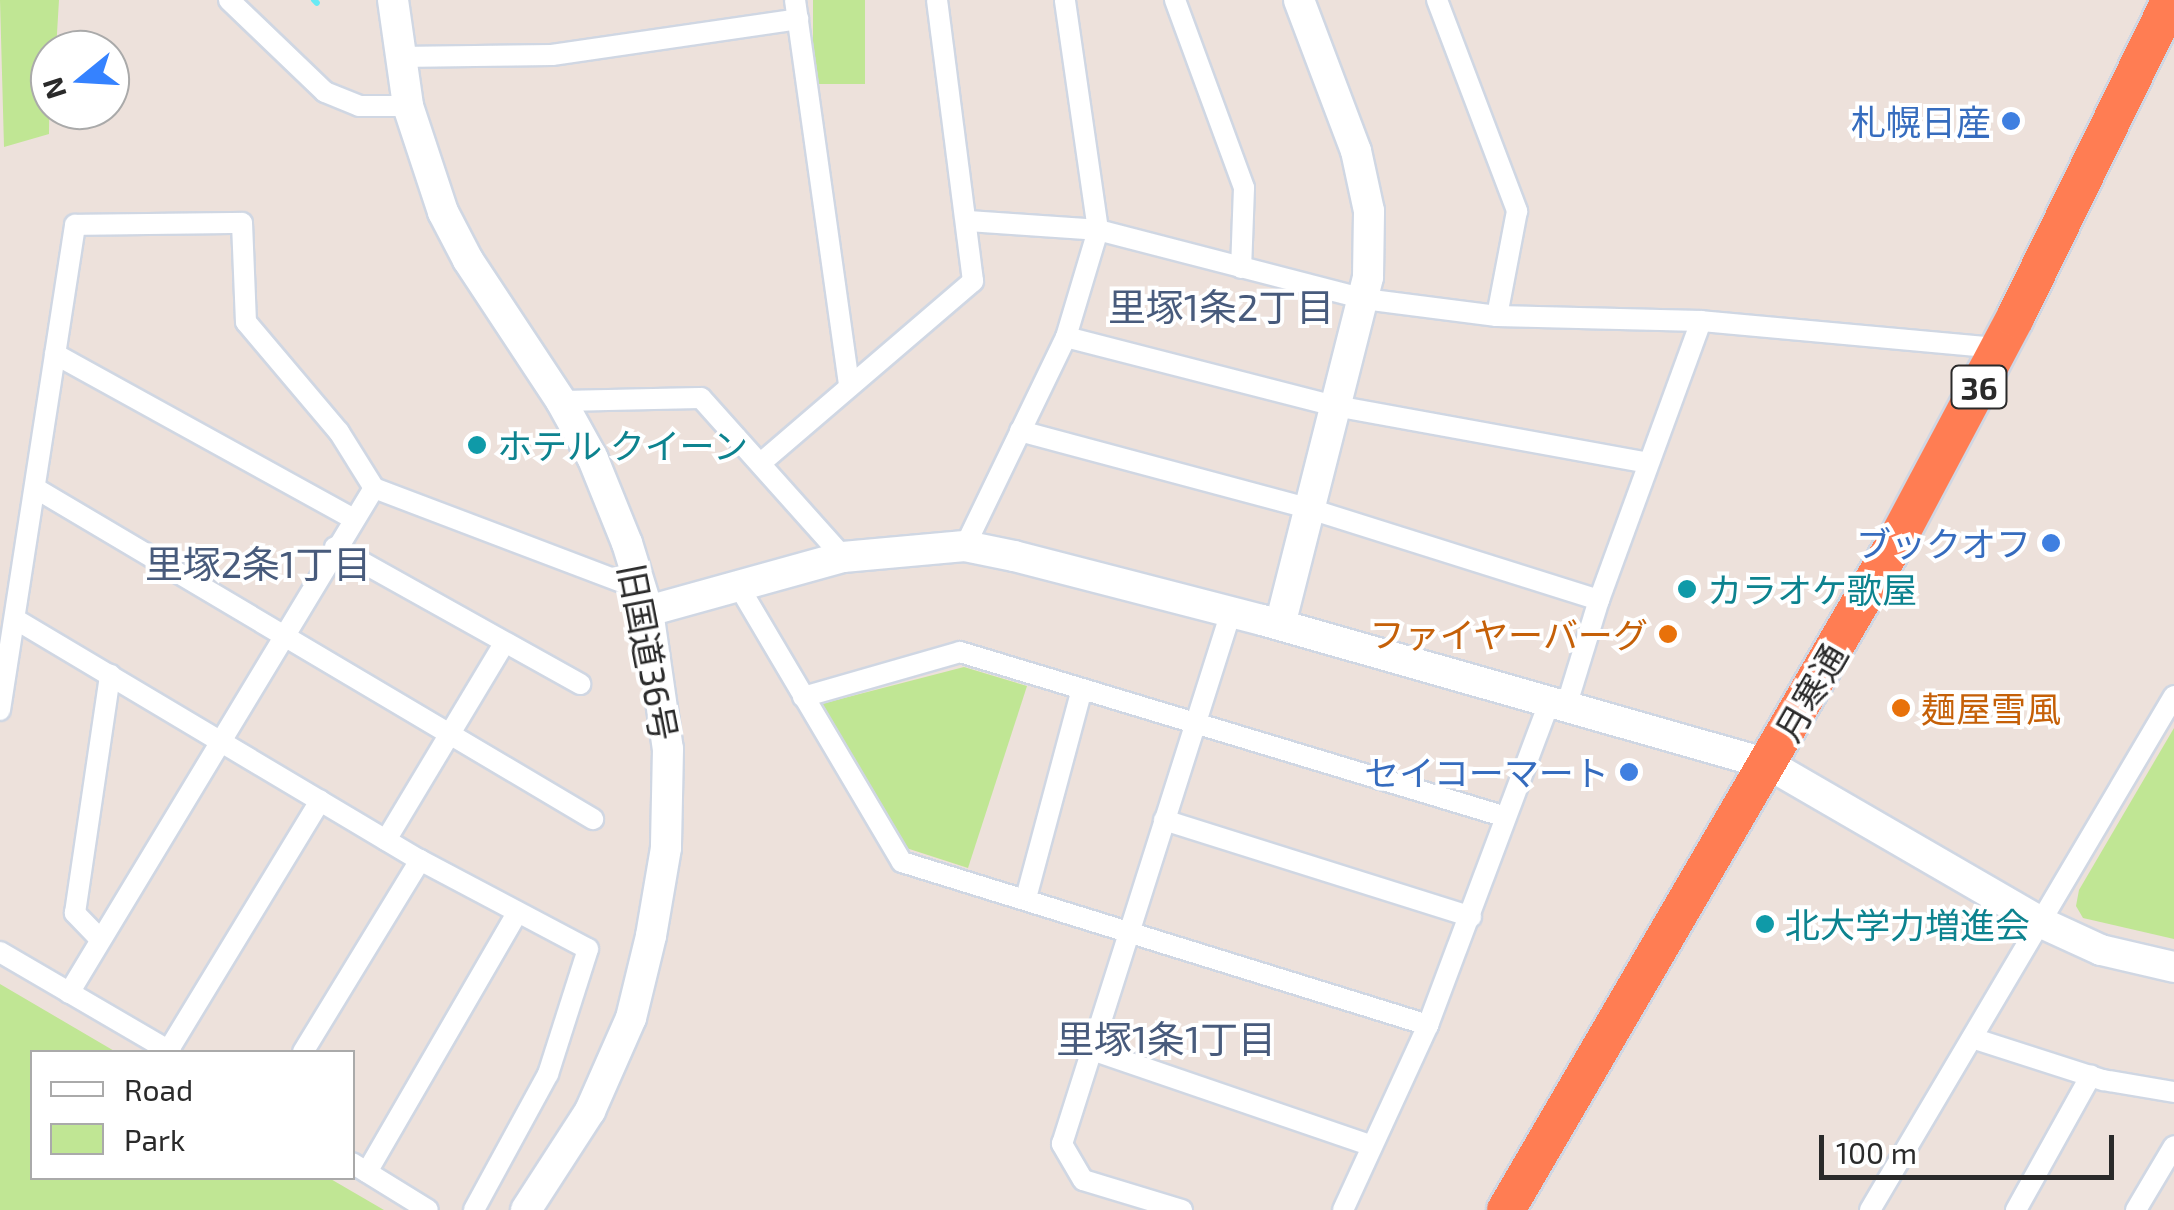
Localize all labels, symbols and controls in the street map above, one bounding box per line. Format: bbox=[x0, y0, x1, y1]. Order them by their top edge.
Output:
north arrow bbox=[30, 30, 130, 130]
text: N bbox=[34, 74, 73, 104]
place label: 札幌日産 bbox=[1851, 100, 1991, 142]
marker: 札幌日産 bbox=[2000, 110, 2022, 132]
district label: 里塚1条2丁目 bbox=[1108, 284, 1334, 330]
road number: 36 bbox=[1949, 360, 2009, 414]
place label: ホテル クイーン bbox=[497, 424, 750, 466]
marker: ホテル クイーン bbox=[466, 434, 488, 456]
place label: ブックオフ bbox=[1856, 522, 2031, 564]
marker: ブックオフ bbox=[2040, 532, 2062, 554]
district label: 里塚2条1丁目 bbox=[145, 541, 371, 587]
street label: 旧国道36号 bbox=[611, 560, 687, 744]
place label: カラオケ歌屋 bbox=[1707, 568, 1917, 610]
marker: カラオケ歌屋 bbox=[1676, 578, 1698, 600]
place label: ファイヤーバーグ bbox=[1368, 613, 1648, 655]
marker: ファイヤーバーグ bbox=[1657, 623, 1679, 645]
street label: 月寒通 bbox=[1766, 636, 1854, 748]
place label: 麺屋雪風 bbox=[1921, 687, 2061, 729]
marker: 麺屋雪風 bbox=[1890, 697, 1912, 719]
place label: セイコーマート bbox=[1364, 751, 1609, 793]
marker: セイコーマート bbox=[1618, 761, 1640, 783]
place label: 北大学力増進会 bbox=[1785, 903, 2030, 945]
marker: 北大学力増進会 bbox=[1754, 913, 1776, 935]
district label: 里塚1条1丁目 bbox=[1056, 1016, 1276, 1062]
legend bbox=[30, 1050, 355, 1180]
text: Road bbox=[124, 1071, 193, 1107]
scale bar bbox=[1824, 1115, 2119, 1177]
text: Park bbox=[124, 1121, 185, 1157]
text: 100 m bbox=[1836, 1134, 1917, 1170]

